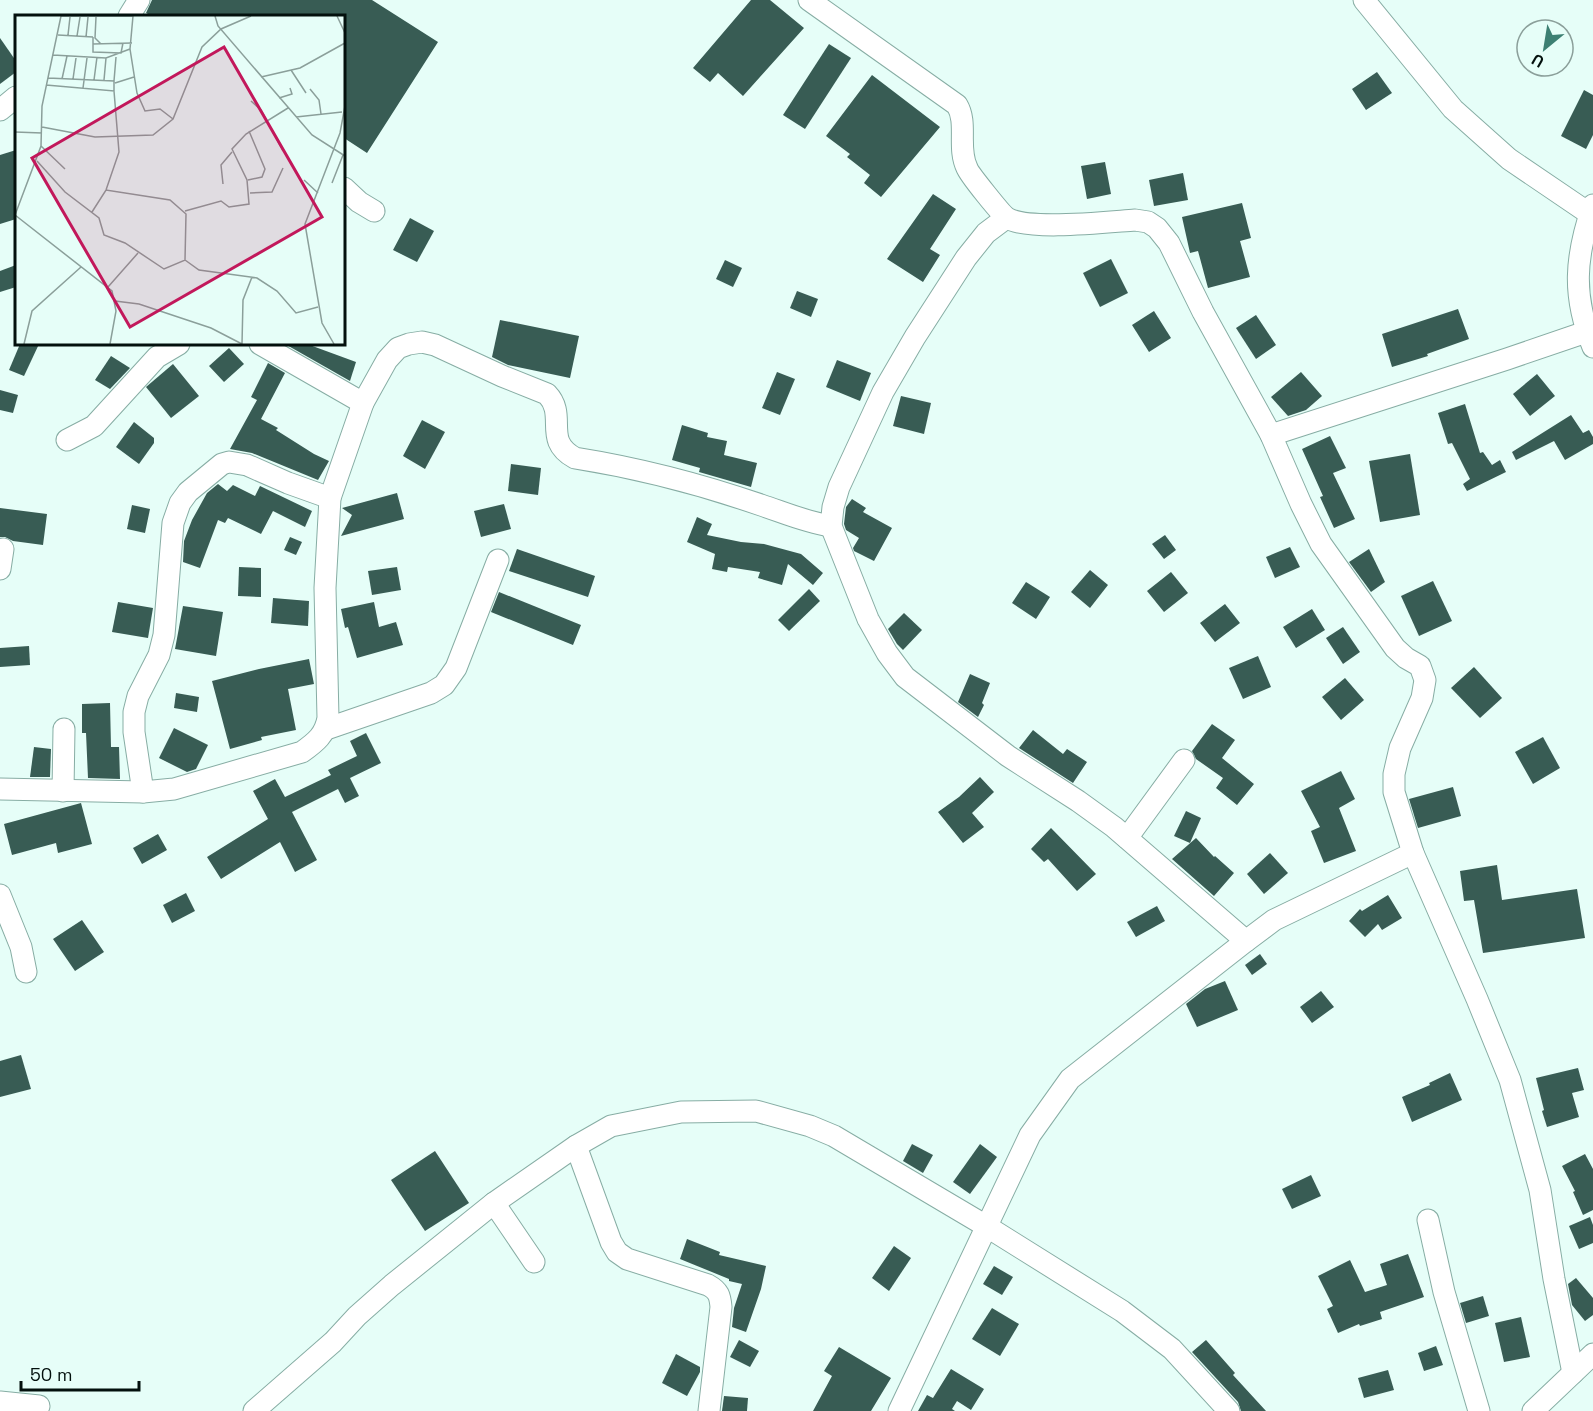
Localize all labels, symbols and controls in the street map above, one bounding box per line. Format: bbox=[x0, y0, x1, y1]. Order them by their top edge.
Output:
inset map bbox=[15, 15, 345, 345]
north arrow bbox=[1515, 18, 1575, 78]
text: U bbox=[1528, 49, 1548, 72]
scale bar bbox=[21, 1354, 140, 1392]
text: 50 m bbox=[30, 1363, 72, 1386]

